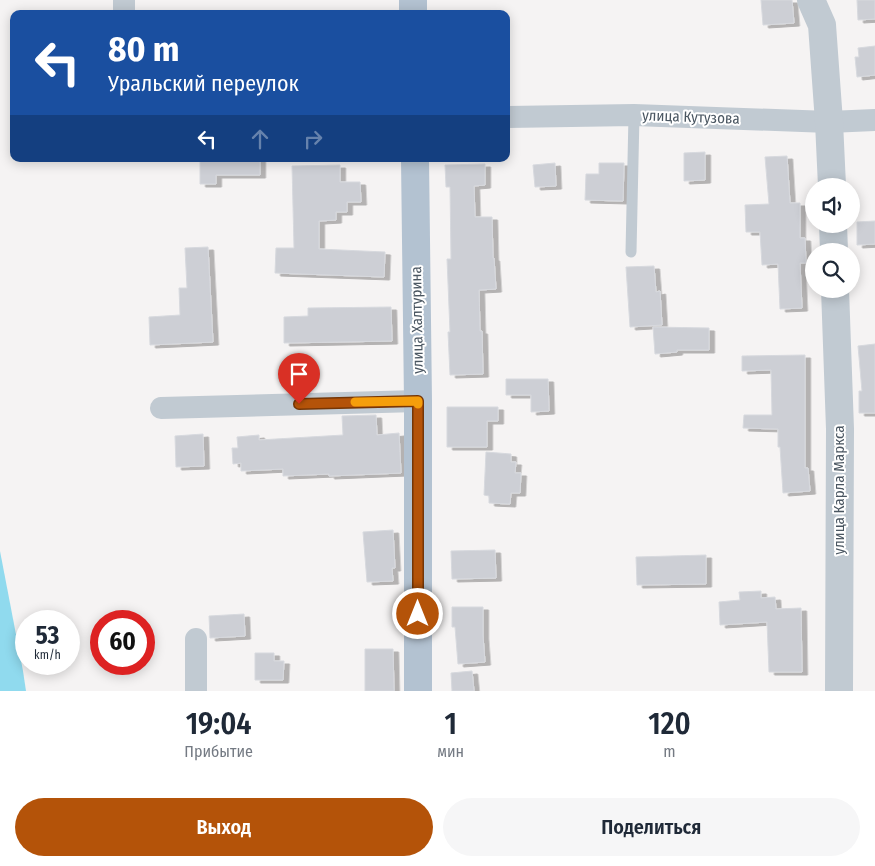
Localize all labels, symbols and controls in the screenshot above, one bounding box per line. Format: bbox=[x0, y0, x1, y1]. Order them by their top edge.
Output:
text: 80 m bbox=[108, 28, 180, 70]
icon: left bbox=[25, 30, 90, 95]
text: Уральский переулок bbox=[108, 70, 299, 97]
street label: улица Кутузова bbox=[642, 106, 740, 128]
icon: left bbox=[193, 125, 221, 153]
icon: ahead bbox=[246, 125, 274, 153]
icon: right bbox=[299, 125, 327, 153]
map controls bbox=[805, 178, 860, 298]
button: sound bbox=[805, 178, 860, 233]
button: search bbox=[805, 243, 860, 298]
street label: улица Халтурина bbox=[407, 266, 427, 374]
pin bbox=[278, 353, 320, 404]
icon: arrive bbox=[285, 360, 313, 388]
street label: улица Карла Маркса bbox=[830, 425, 848, 555]
position arrow bbox=[391, 587, 443, 639]
speed limit sign: 60 bbox=[90, 610, 155, 675]
text: 53 bbox=[36, 621, 59, 651]
text: km/h bbox=[34, 648, 61, 662]
text: 19:04 bbox=[186, 706, 252, 742]
text: 1 bbox=[444, 706, 457, 742]
text: 120 bbox=[648, 706, 691, 742]
text: Прибытие bbox=[184, 742, 253, 761]
text: мин bbox=[437, 742, 464, 761]
text: m bbox=[663, 742, 676, 761]
button: Выход bbox=[15, 798, 433, 856]
button: Поделиться bbox=[443, 798, 860, 856]

